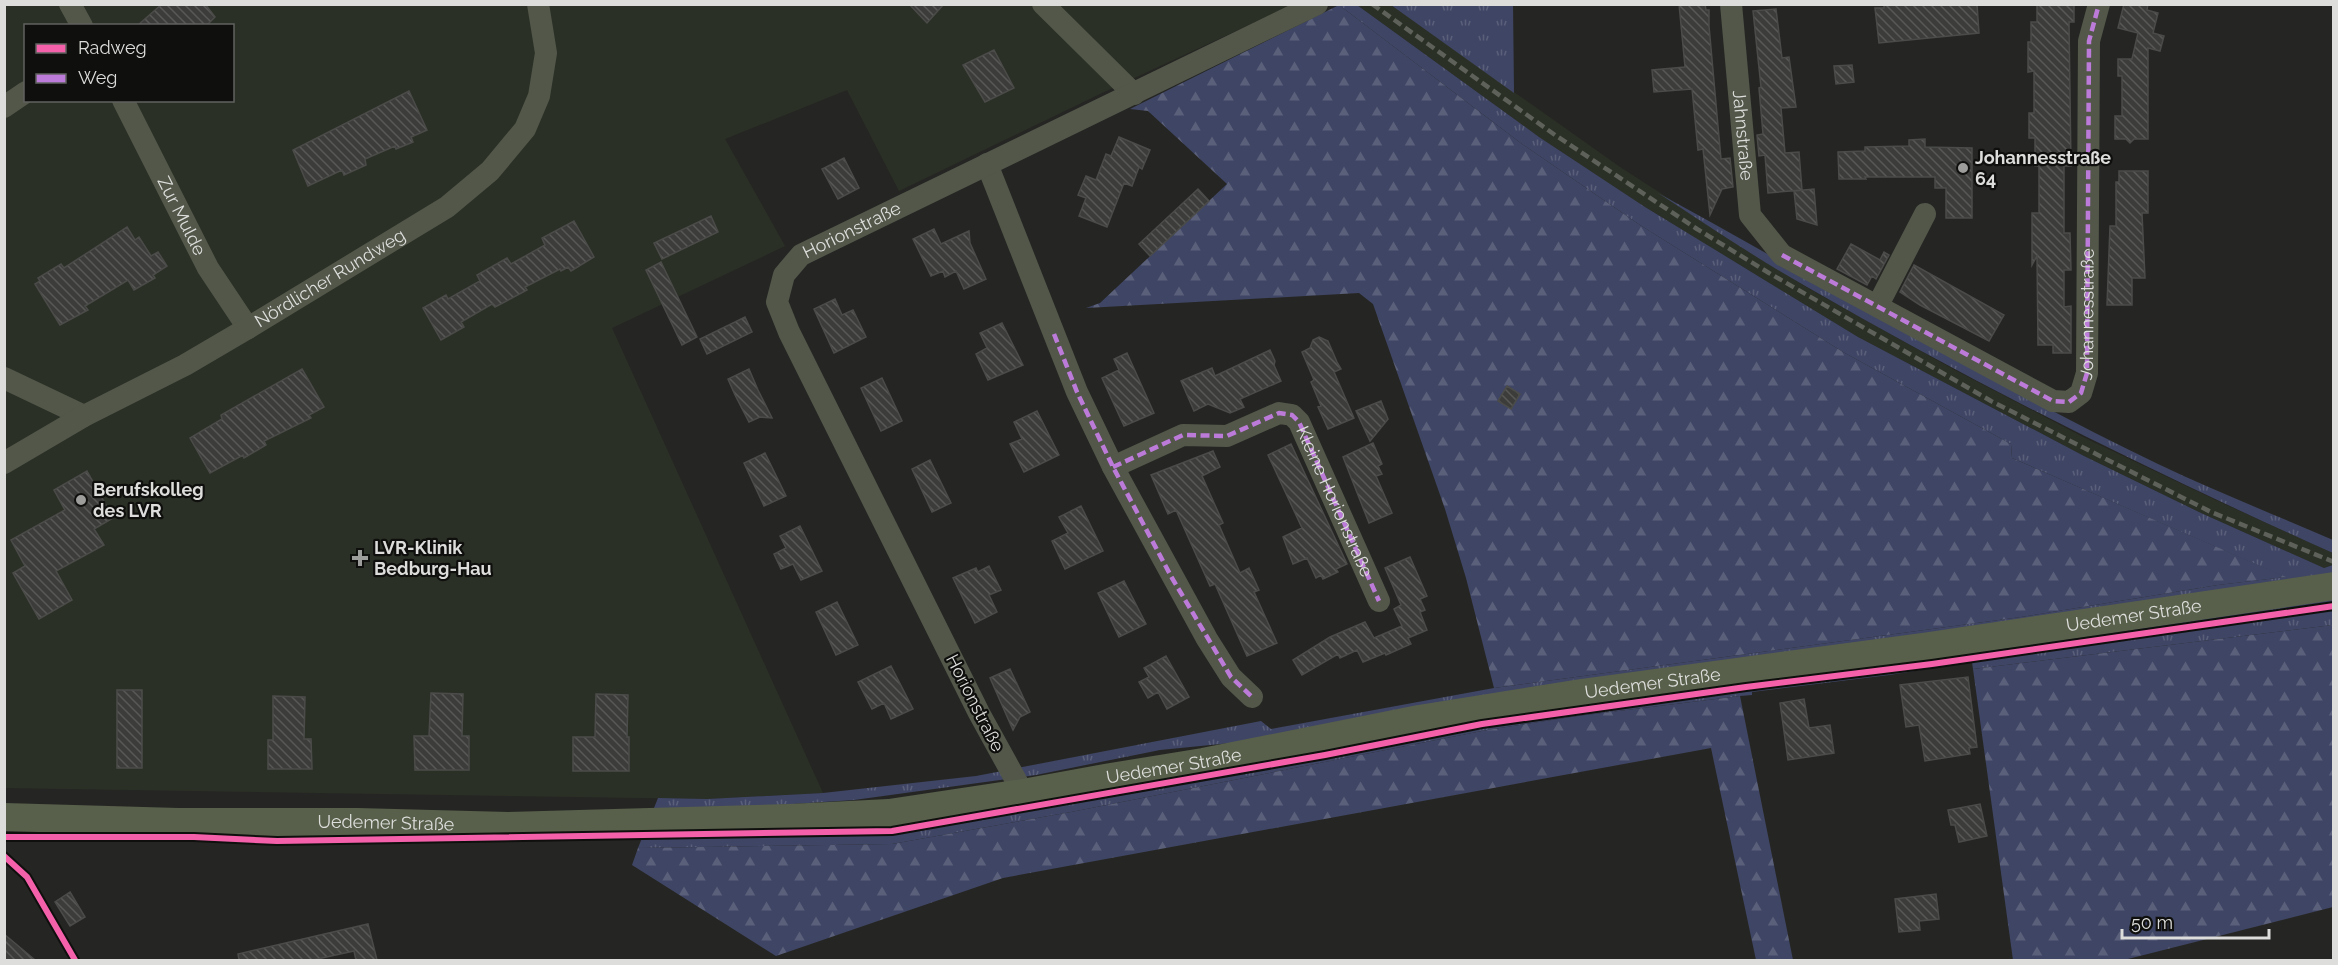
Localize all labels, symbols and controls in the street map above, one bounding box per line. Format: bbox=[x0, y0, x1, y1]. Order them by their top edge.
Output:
legend bbox=[24, 24, 234, 102]
text: Radweg bbox=[78, 37, 147, 58]
text: Weg bbox=[78, 67, 117, 88]
street label: Jahnstraße bbox=[1729, 89, 1758, 182]
place label: Johannesstraße 64 bbox=[1975, 147, 2111, 189]
marker: Johannesstraße 64 bbox=[1956, 161, 1970, 175]
street label: Zur Mulde bbox=[153, 173, 211, 259]
street label: Horionstraße bbox=[799, 197, 905, 263]
street label: Nördlicher Rundweg bbox=[251, 224, 409, 331]
street label: Johannesstraße bbox=[2075, 248, 2098, 382]
street label: Kleine Horionstraße bbox=[1292, 422, 1378, 581]
place label: Berufskolleg des LVR bbox=[93, 479, 204, 521]
marker: Berufskolleg des LVR bbox=[74, 493, 88, 507]
place label: LVR-Klinik Bedburg-Hau bbox=[374, 537, 492, 579]
marker: LVR-Klinik Bedburg-Hau bbox=[351, 549, 369, 567]
street label: Uedemer Straße bbox=[2065, 595, 2203, 636]
street label: Horionstraße bbox=[942, 651, 1009, 755]
street label: Uedemer Straße bbox=[1583, 663, 1722, 702]
street label: Uedemer Straße bbox=[1105, 744, 1244, 788]
street label: Uedemer Straße bbox=[318, 811, 455, 835]
scale bar bbox=[2122, 902, 2269, 940]
text: 50 m bbox=[2131, 912, 2173, 933]

